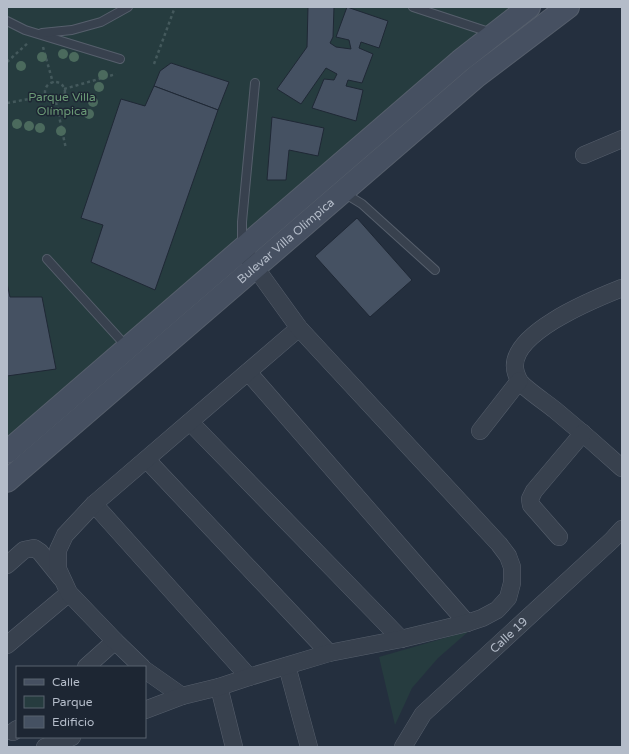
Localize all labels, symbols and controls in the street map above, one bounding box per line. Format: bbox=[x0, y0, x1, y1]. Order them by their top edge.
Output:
park label: Parque Villa Olímpica bbox=[28, 90, 96, 118]
street label: Bulevar Villa Olímpica bbox=[234, 195, 337, 286]
street label: Calle 19 bbox=[487, 614, 530, 656]
legend bbox=[16, 666, 146, 738]
text: Calle bbox=[52, 675, 80, 689]
text: Parque bbox=[52, 695, 93, 709]
text: Edificio bbox=[52, 715, 94, 729]

